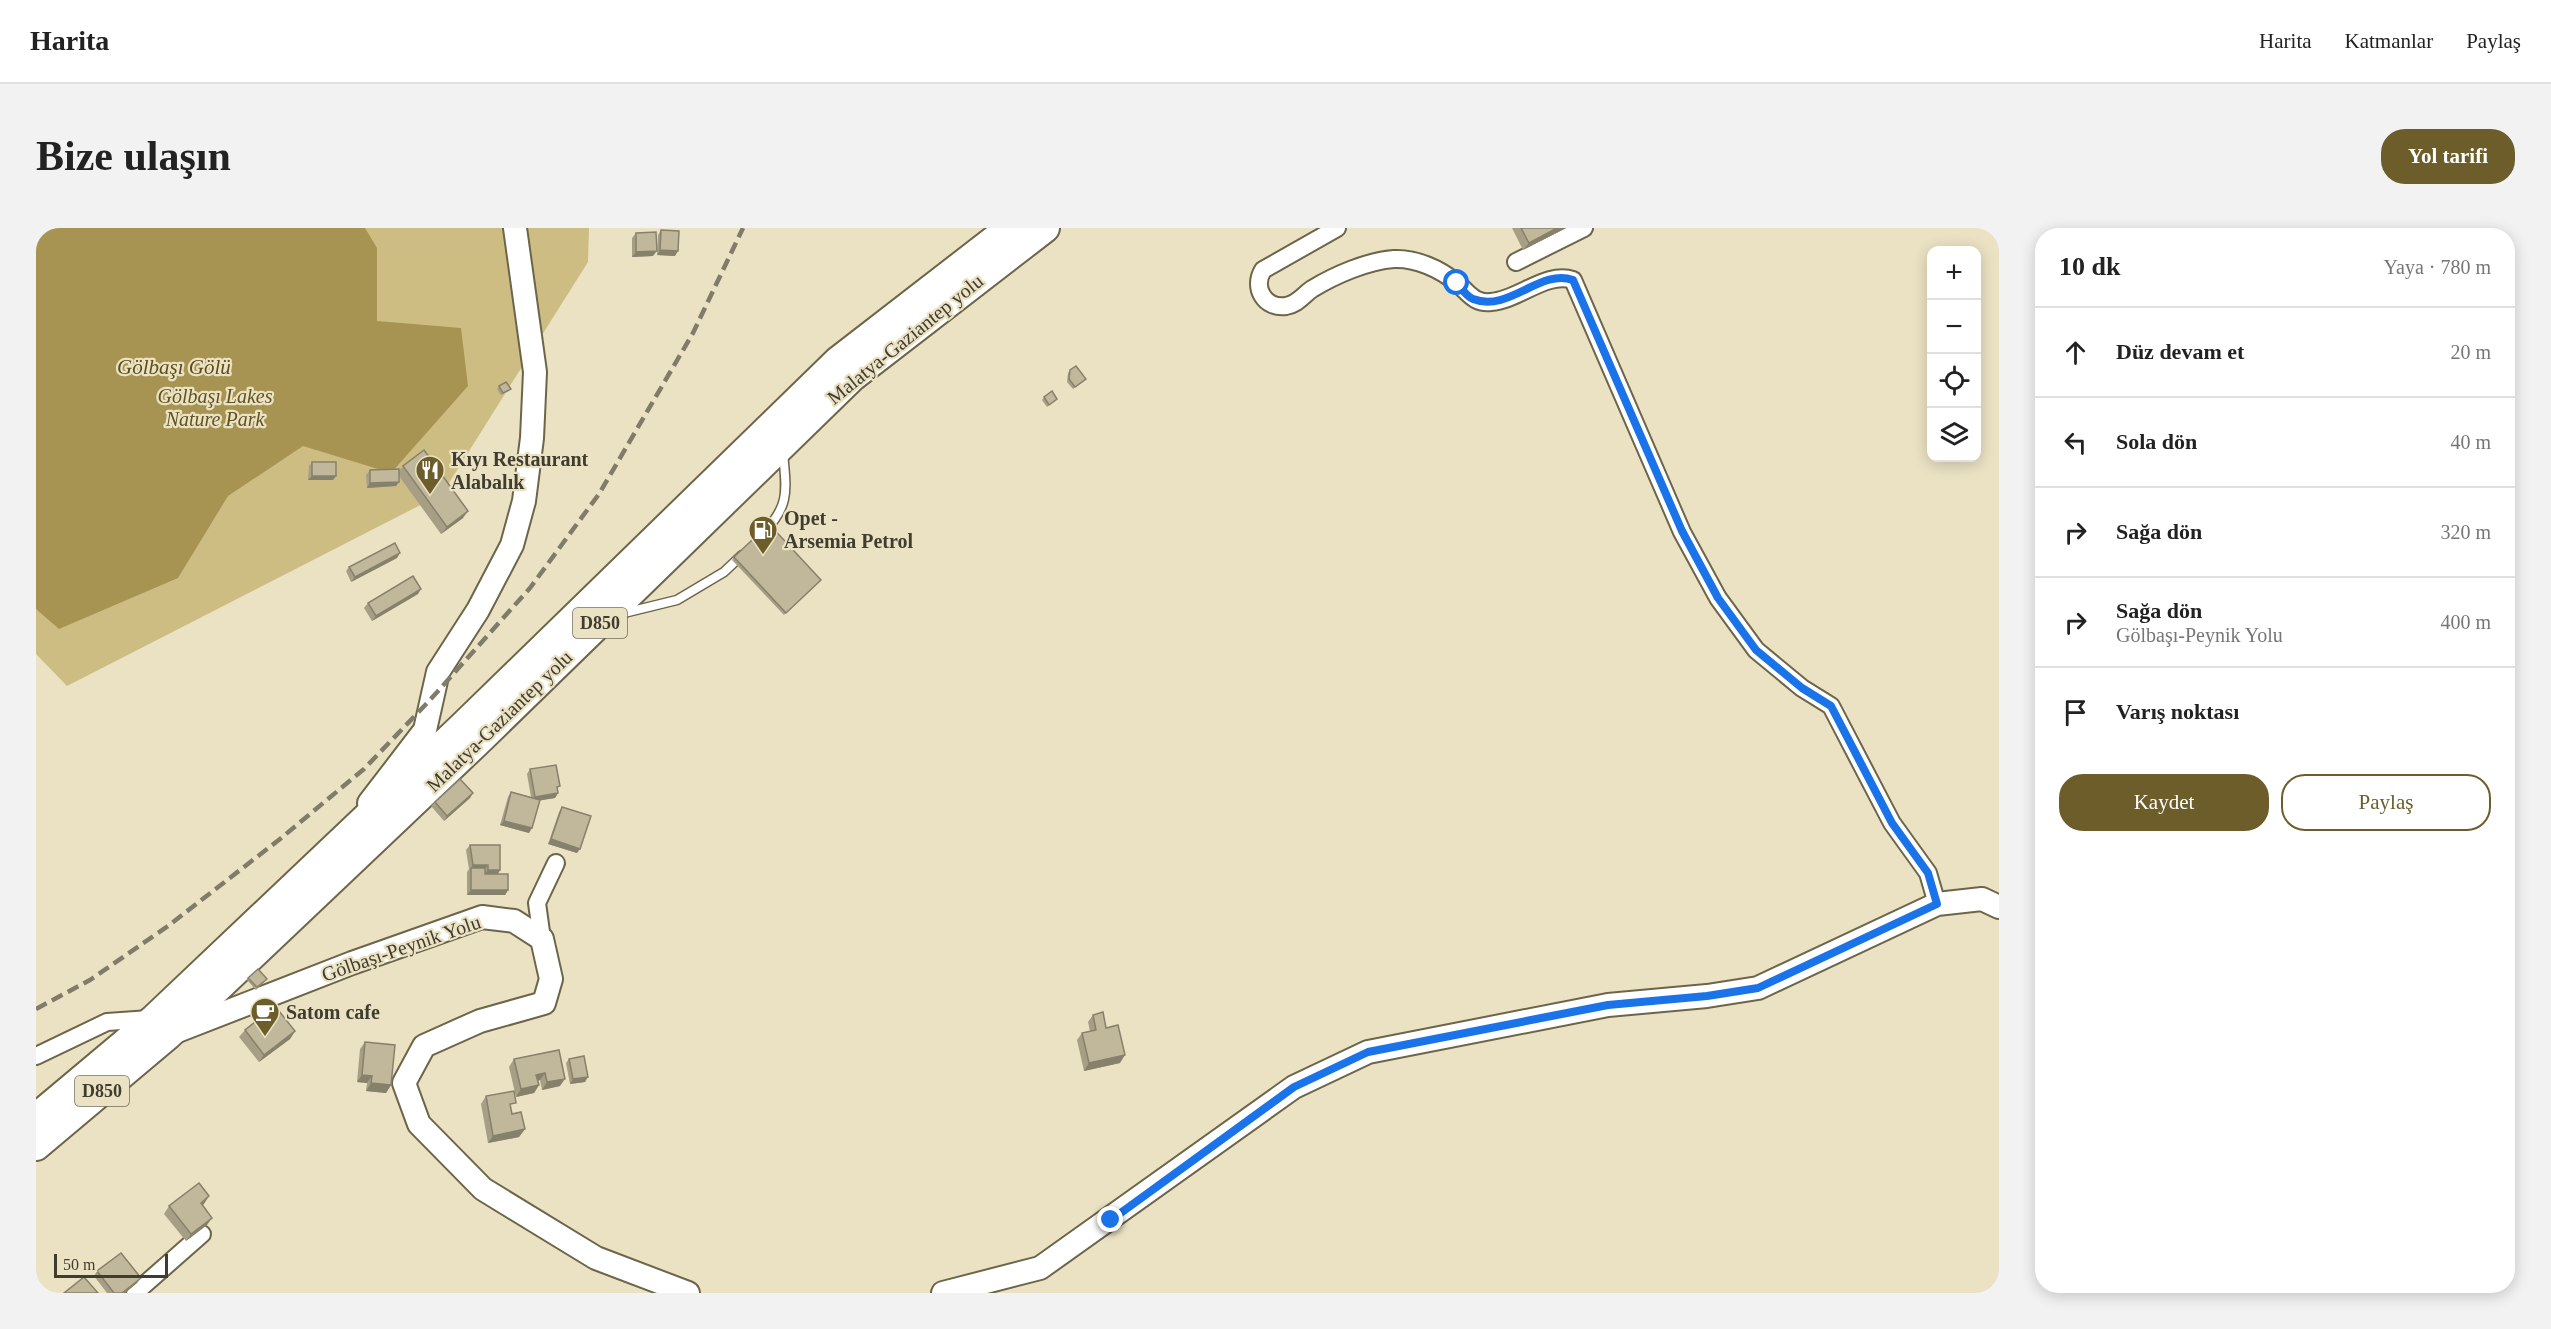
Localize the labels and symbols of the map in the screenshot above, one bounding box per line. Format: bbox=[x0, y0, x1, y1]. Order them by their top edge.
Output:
street label: Malatya-Gaziantep yolu bbox=[823, 269, 988, 409]
route start bbox=[1443, 269, 1469, 295]
water label: Gölbaşı Gölü bbox=[117, 355, 231, 379]
park label: Gölbaşı Lakes Nature Park bbox=[158, 385, 273, 430]
place label: Kıyı Restaurant Alabalık bbox=[451, 448, 589, 493]
restaurant icon: Kıyı Restaurant Alabalık bbox=[414, 454, 446, 496]
place label: Opet - Arsemia Petrol bbox=[784, 507, 913, 552]
fuel station icon: Opet - Arsemia Petrol bbox=[747, 514, 779, 556]
road number: D850 bbox=[573, 608, 627, 638]
street label: Malatya-Gaziantep yolu bbox=[422, 646, 577, 797]
street label: Gölbaşı-Peynik Yolu bbox=[319, 910, 484, 986]
cafe icon: Satom cafe bbox=[249, 996, 281, 1038]
place label: Satom cafe bbox=[286, 1001, 380, 1023]
road number: D850 bbox=[75, 1076, 129, 1106]
route end bbox=[1097, 1206, 1123, 1232]
scale bar bbox=[54, 1251, 168, 1278]

